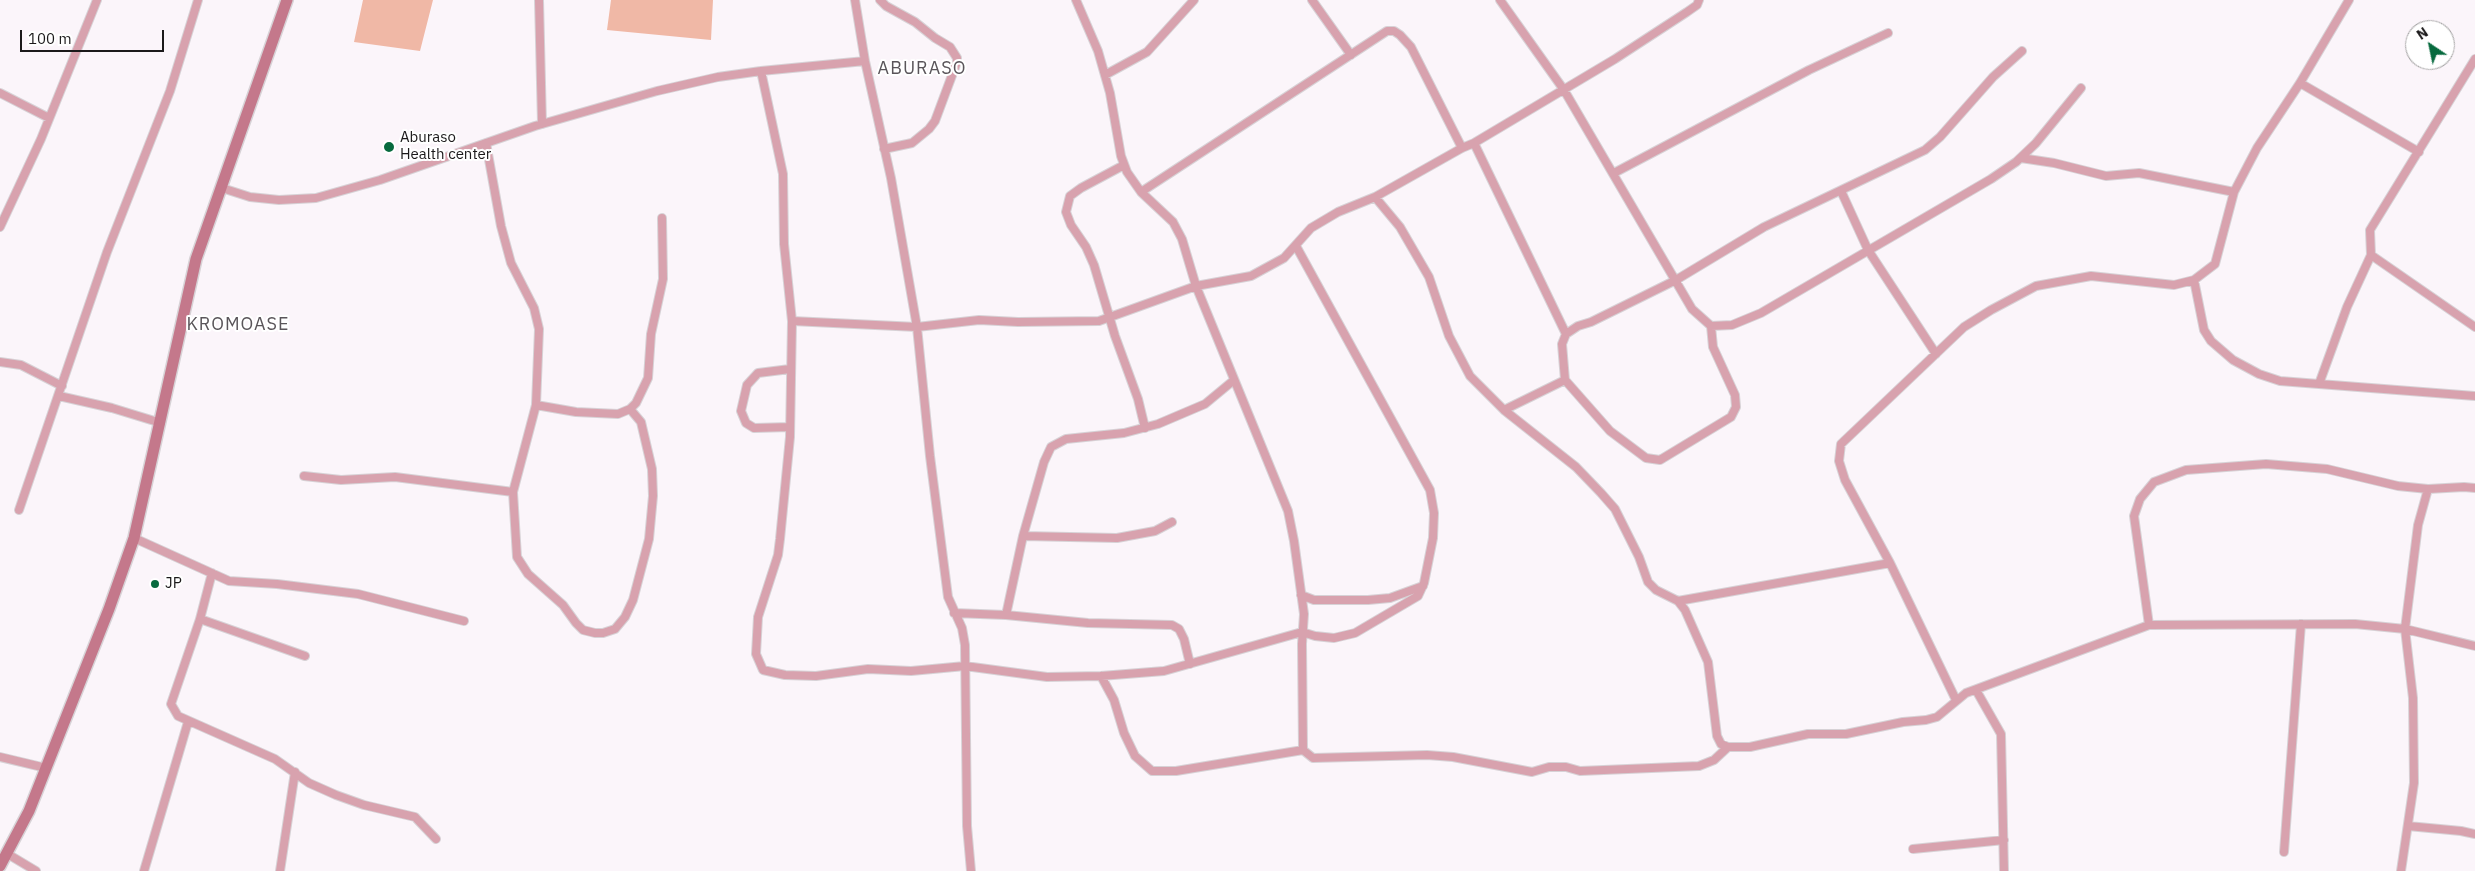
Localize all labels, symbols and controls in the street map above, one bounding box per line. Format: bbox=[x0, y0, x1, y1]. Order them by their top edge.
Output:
scale bar bbox=[22, 20, 166, 52]
north arrow bbox=[2405, 20, 2455, 70]
text: N bbox=[2413, 23, 2431, 44]
text: 100 m bbox=[28, 29, 72, 48]
district label: ABURASO bbox=[877, 58, 967, 80]
place label: Aburaso Health center bbox=[400, 129, 491, 164]
marker: Aburaso Health center bbox=[382, 140, 396, 154]
district label: KROMOASE bbox=[185, 314, 291, 336]
place label: JP bbox=[165, 575, 182, 593]
marker: JP bbox=[149, 578, 161, 590]

